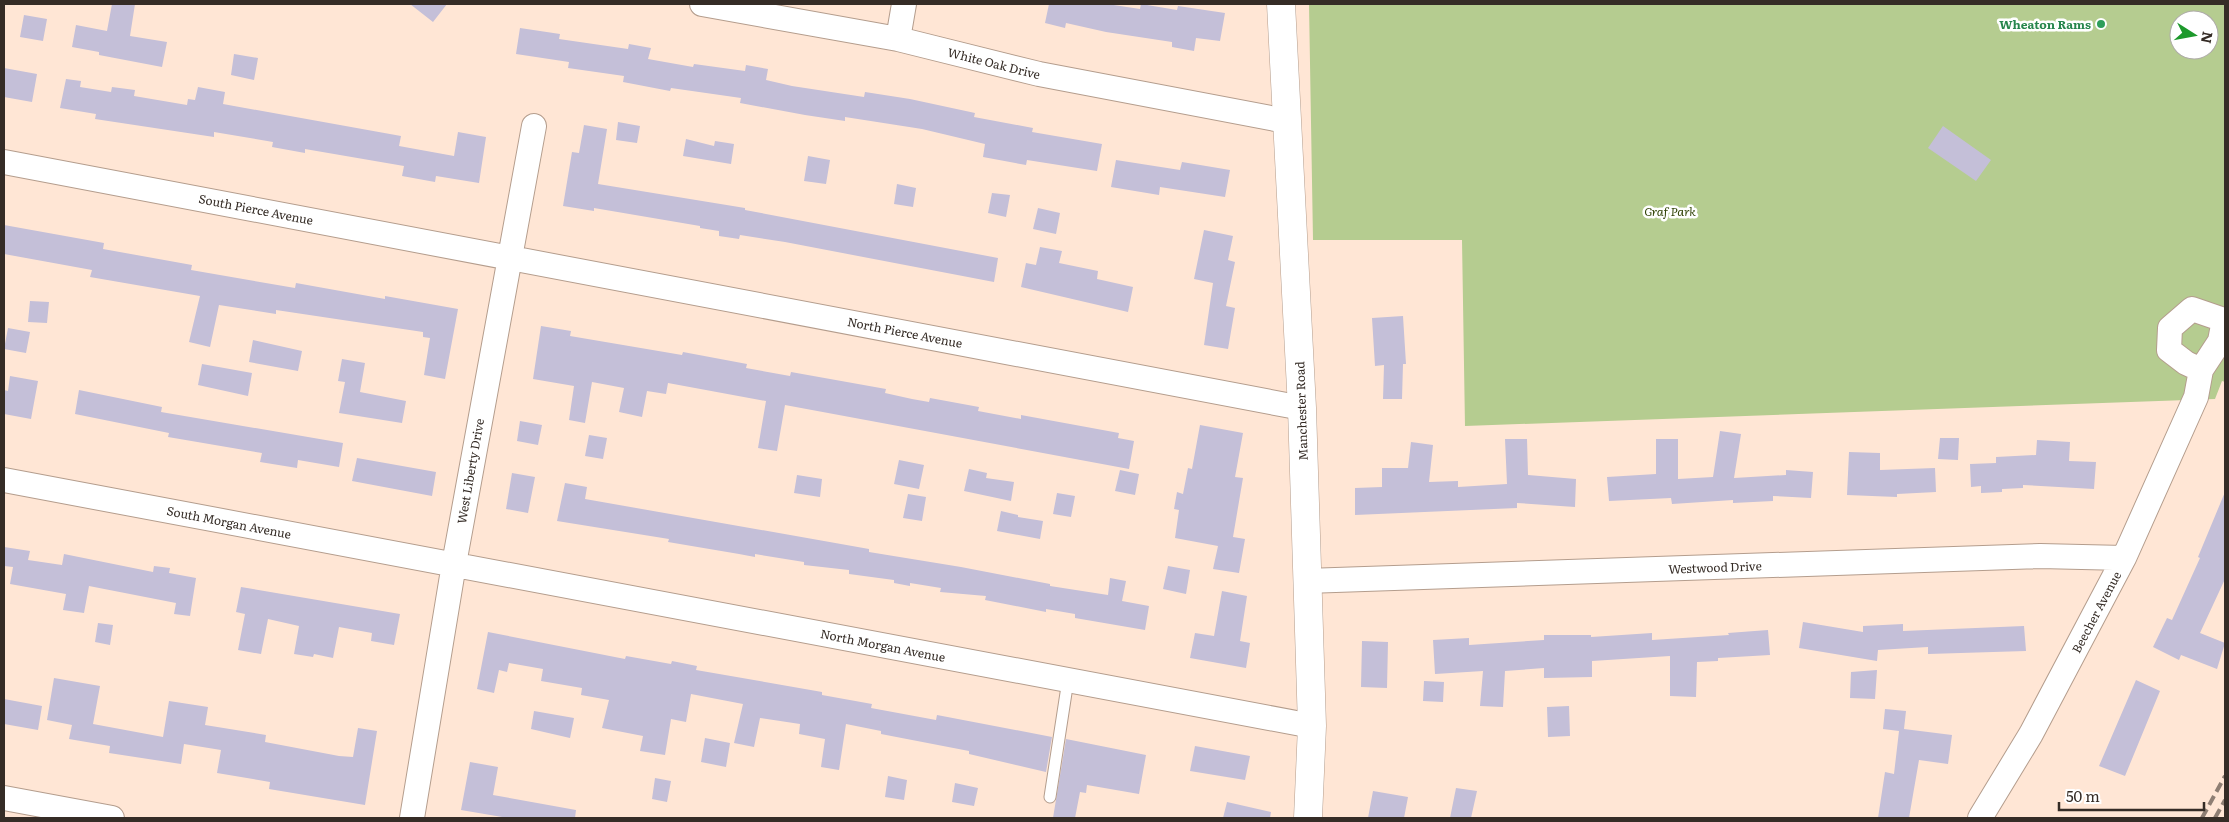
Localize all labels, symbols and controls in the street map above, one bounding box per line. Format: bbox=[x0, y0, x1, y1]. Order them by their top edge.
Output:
north arrow bbox=[2169, 10, 2219, 60]
place label: Wheaton Rams bbox=[1999, 15, 2091, 33]
marker: Wheaton Rams bbox=[2095, 18, 2107, 30]
text: N bbox=[2197, 30, 2219, 46]
street label: White Oak Drive bbox=[946, 43, 1042, 83]
street label: South Pierce Avenue bbox=[197, 189, 315, 229]
park label: Graf Park bbox=[1644, 202, 1696, 220]
street label: North Pierce Avenue bbox=[846, 312, 964, 352]
street label: Manchester Road bbox=[1290, 360, 1312, 461]
street label: West Liberty Drive bbox=[452, 417, 488, 525]
street label: South Morgan Avenue bbox=[165, 501, 293, 543]
street label: Westwood Drive bbox=[1668, 556, 1762, 578]
street label: Beecher Avenue bbox=[2067, 568, 2125, 656]
street label: North Morgan Avenue bbox=[819, 624, 947, 666]
scale bar bbox=[2059, 780, 2204, 812]
text: 50 m bbox=[2066, 784, 2100, 807]

